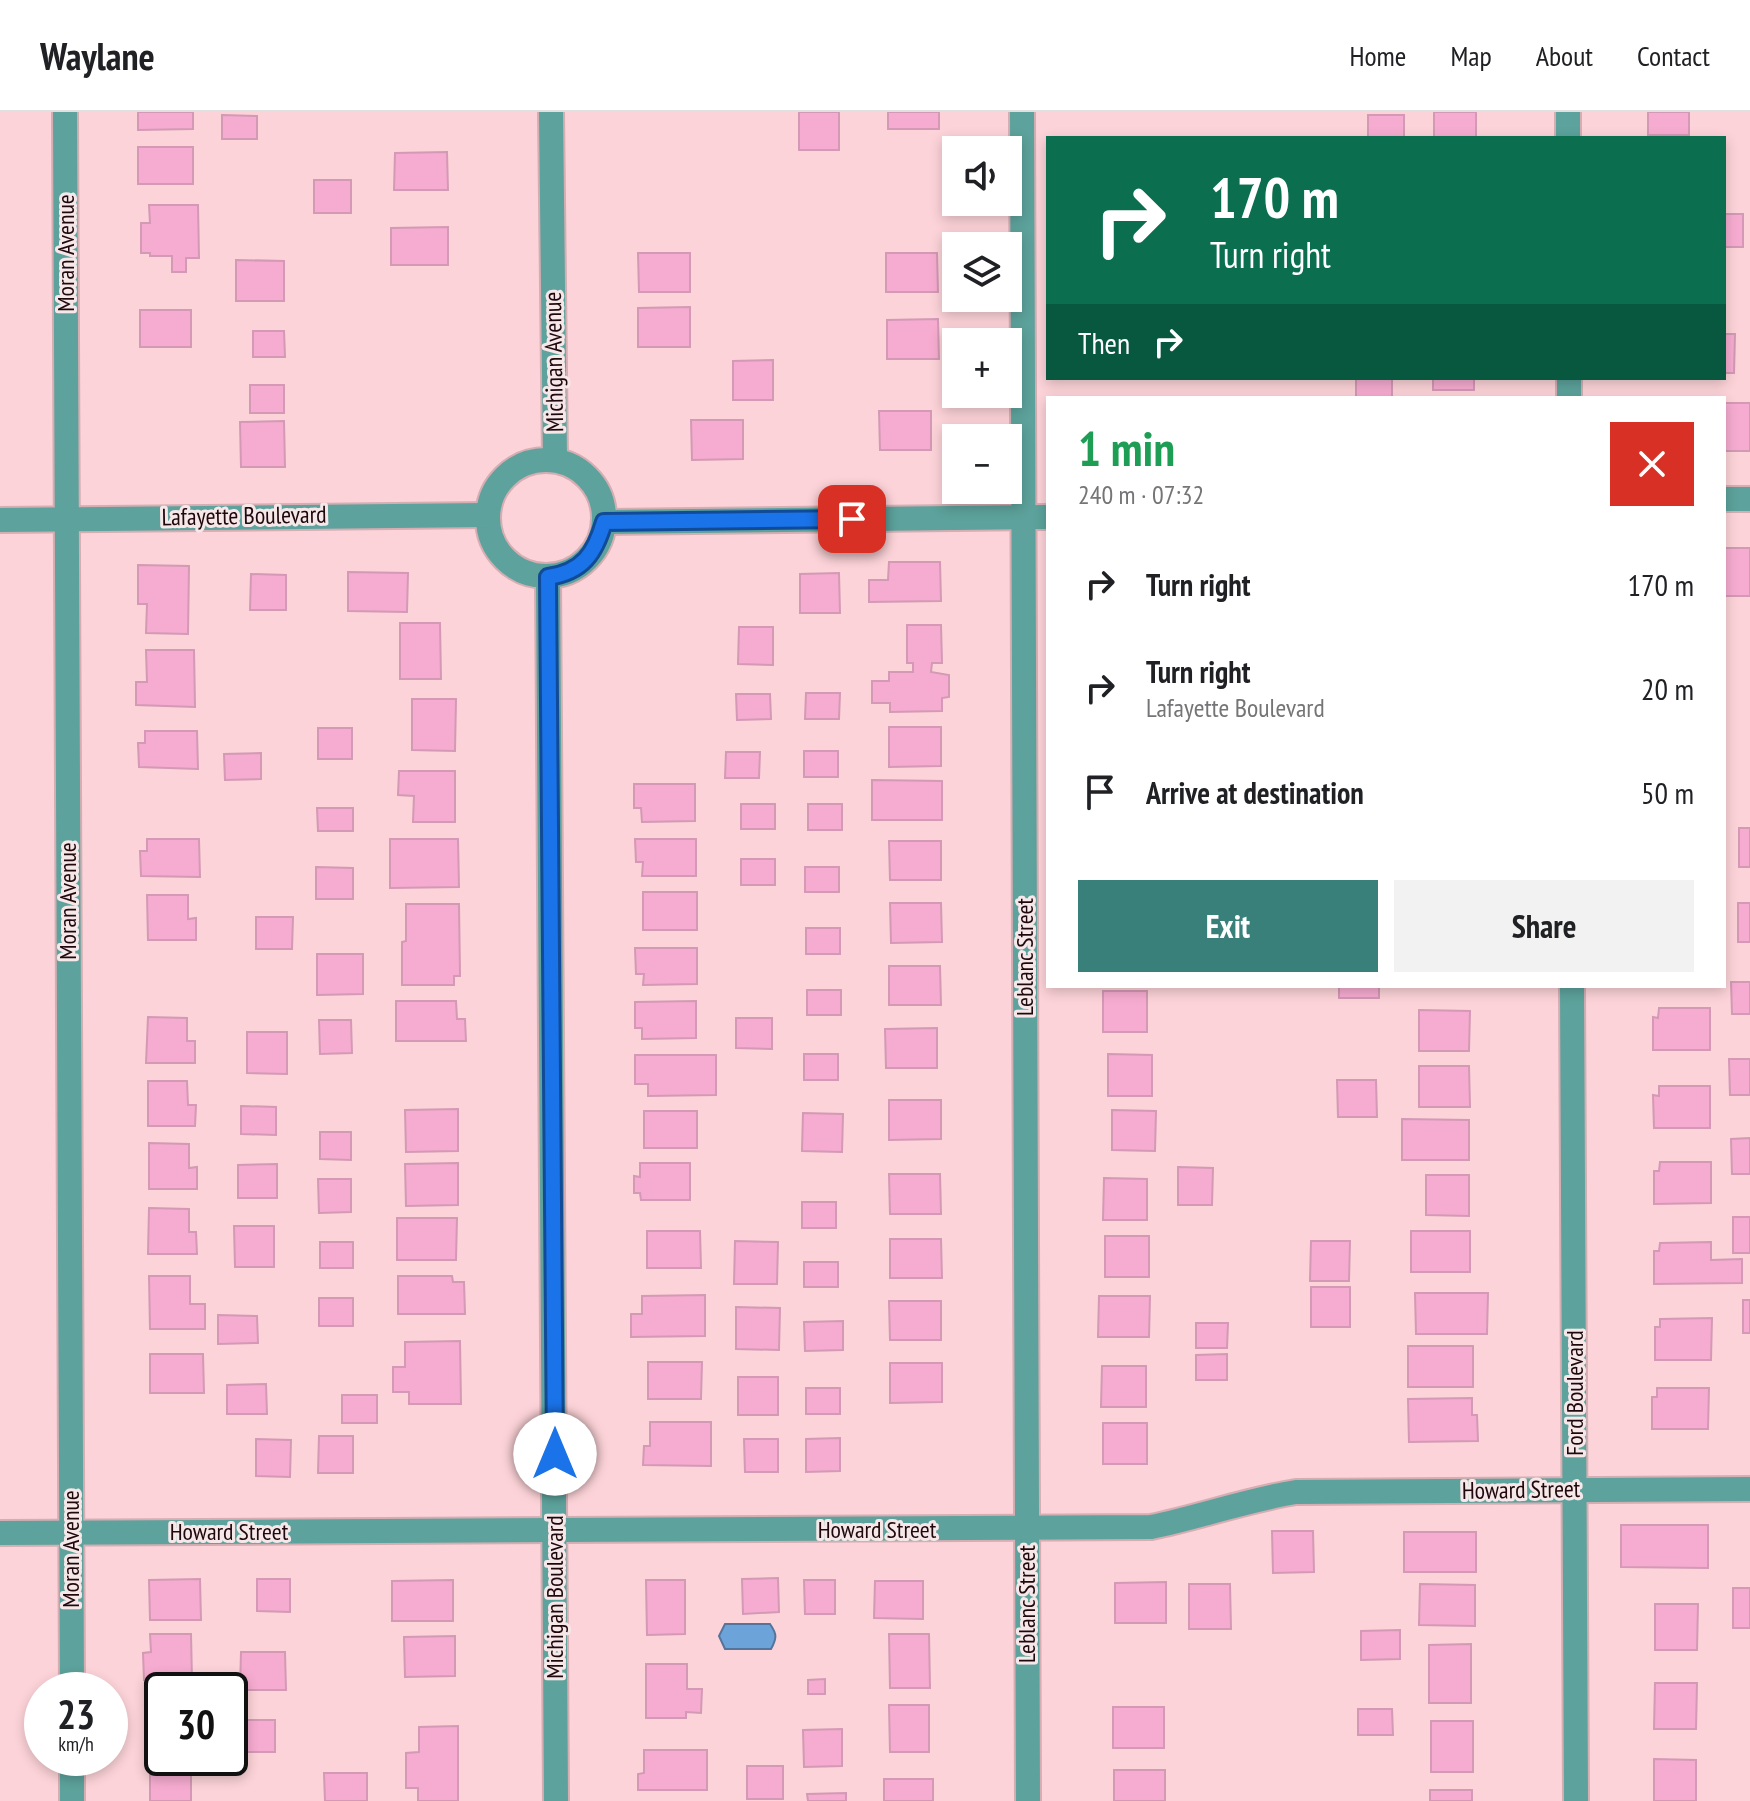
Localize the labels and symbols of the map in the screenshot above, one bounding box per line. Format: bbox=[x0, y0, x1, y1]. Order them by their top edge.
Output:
street label: Moran Avenue bbox=[50, 194, 81, 312]
street label: Michigan Avenue bbox=[537, 292, 570, 432]
pin bbox=[818, 485, 886, 553]
street label: Lafayette Boulevard bbox=[161, 499, 327, 532]
street label: Moran Avenue bbox=[52, 842, 83, 960]
street label: Leblanc Street bbox=[1009, 898, 1040, 1016]
street label: Ford Boulevard bbox=[1559, 1330, 1590, 1456]
position arrow bbox=[513, 1412, 597, 1496]
street label: Howard Street bbox=[1461, 1473, 1581, 1506]
street label: Moran Avenue bbox=[55, 1490, 86, 1608]
street label: Howard Street bbox=[818, 1514, 937, 1545]
street label: Michigan Boulevard bbox=[539, 1515, 570, 1679]
street label: Howard Street bbox=[170, 1516, 289, 1547]
street label: Leblanc Street bbox=[1011, 1545, 1042, 1663]
speed limit sign: 30 bbox=[144, 1672, 248, 1776]

